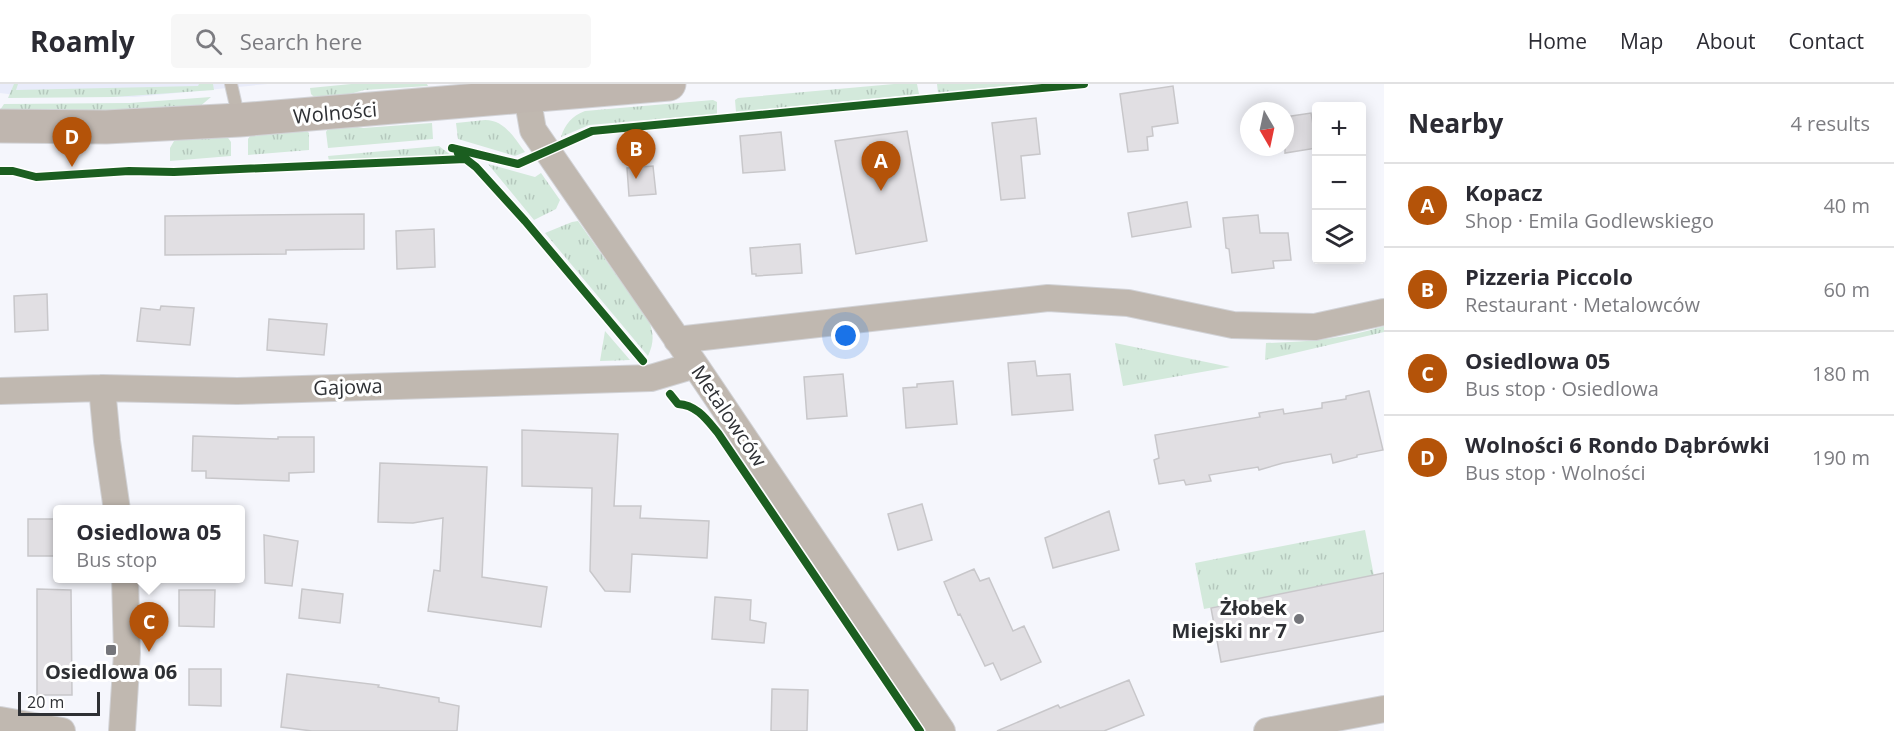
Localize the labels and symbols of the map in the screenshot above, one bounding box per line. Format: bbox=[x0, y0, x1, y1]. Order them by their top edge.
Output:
street label: Wolności bbox=[292, 95, 378, 130]
north arrow bbox=[1240, 102, 1294, 156]
pin: D bbox=[52, 118, 92, 167]
pin: B bbox=[616, 130, 656, 179]
pin: A bbox=[862, 141, 900, 191]
your location bbox=[831, 321, 860, 350]
street label: Metalowców bbox=[685, 360, 774, 472]
street label: Gajowa bbox=[313, 372, 383, 401]
place label: Żłobek Miejski nr 7 bbox=[1172, 594, 1288, 644]
pin: C bbox=[130, 602, 168, 652]
marker: Żłobek Miejski nr 7 bbox=[1292, 612, 1306, 626]
marker: Osiedlowa 06 bbox=[104, 643, 118, 657]
place label: Osiedlowa 06 bbox=[45, 658, 177, 685]
scale bar bbox=[18, 689, 100, 716]

